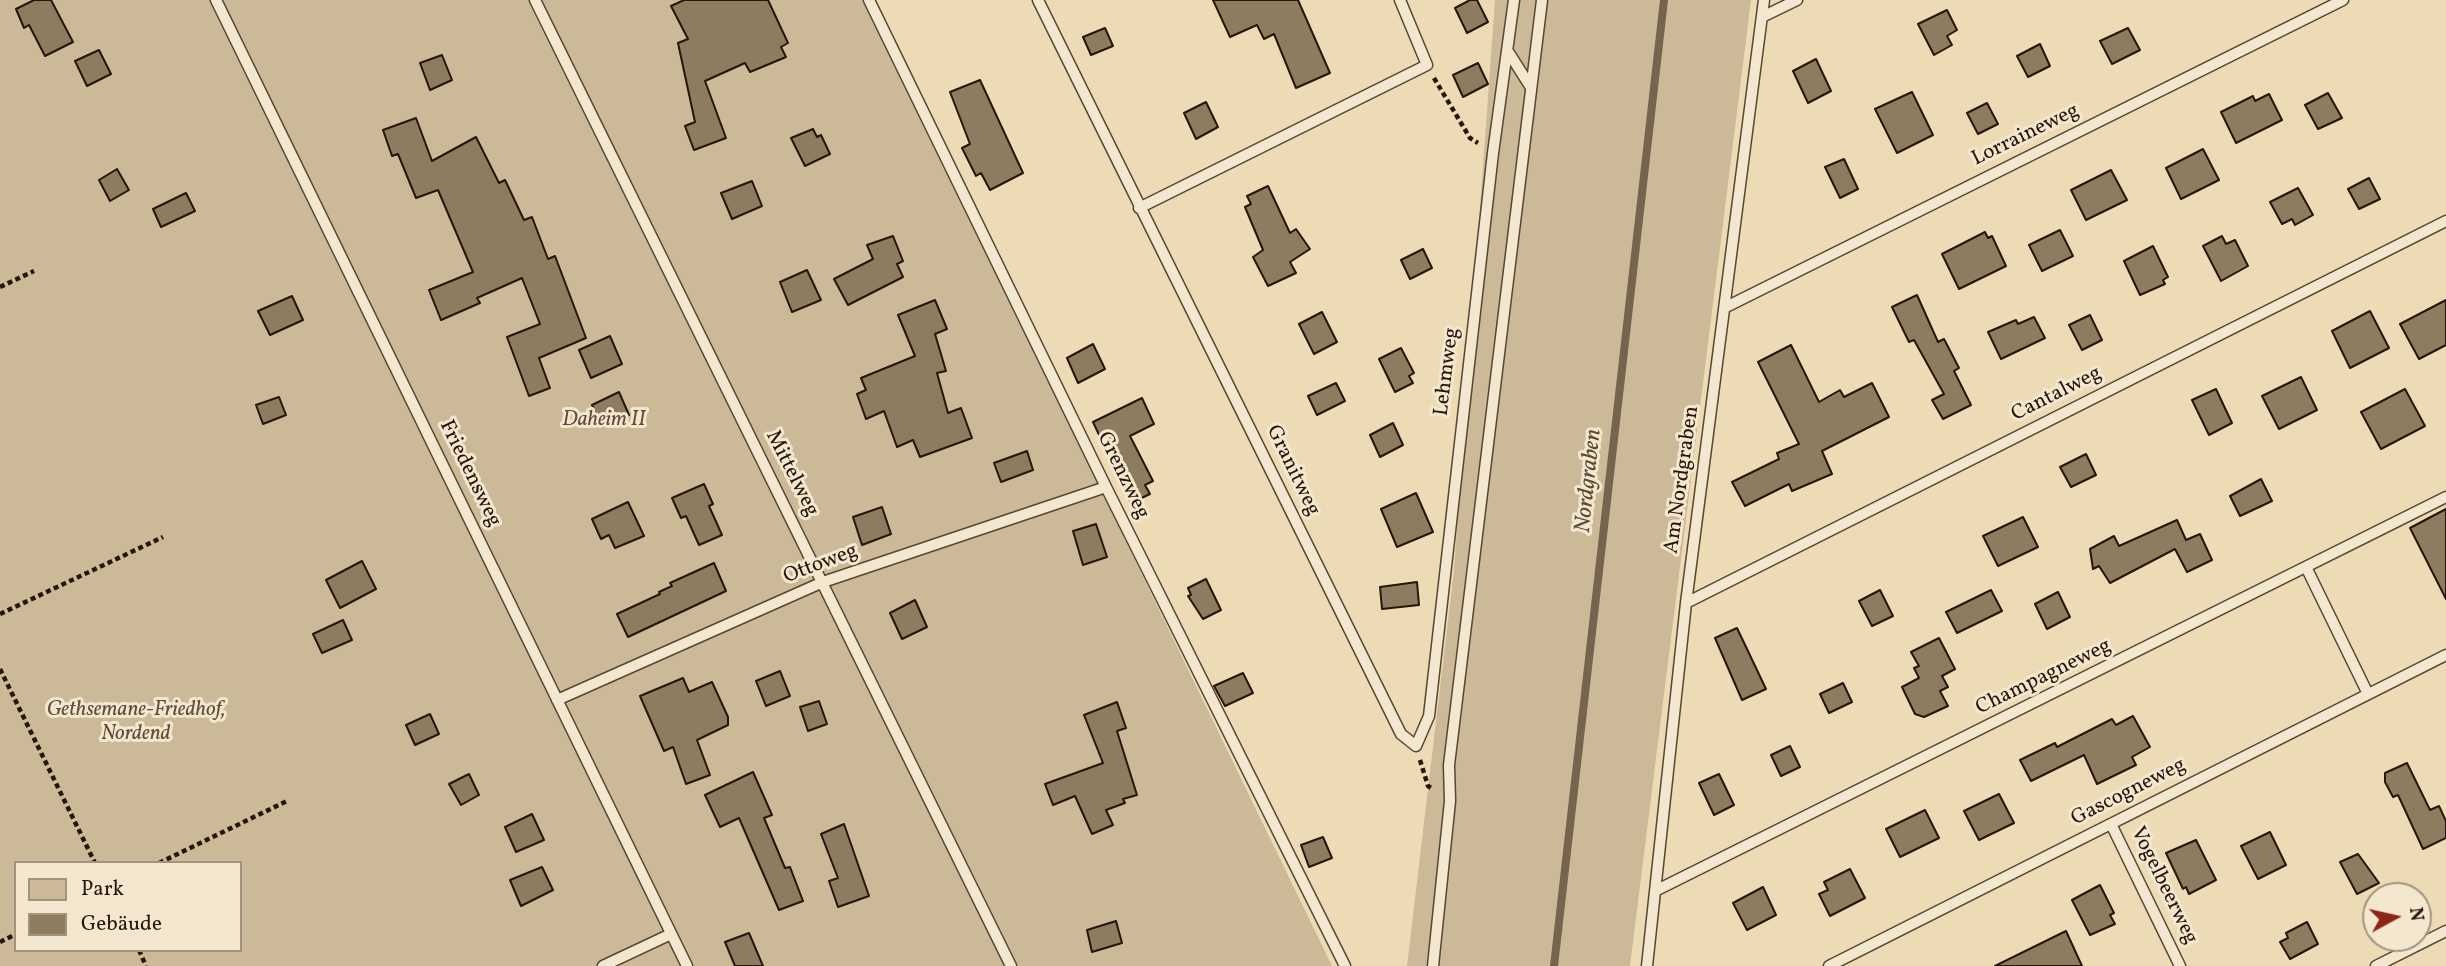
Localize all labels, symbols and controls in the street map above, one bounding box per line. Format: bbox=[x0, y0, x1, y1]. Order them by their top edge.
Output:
street label: Lorraineweg bbox=[1968, 99, 2084, 173]
street label: Lehmweg bbox=[1430, 326, 1466, 418]
street label: Cantalweg bbox=[2008, 362, 2106, 428]
street label: Am Nordgraben bbox=[1660, 405, 1706, 555]
park label: Daheim II bbox=[562, 408, 646, 434]
street label: Friedensweg bbox=[432, 416, 506, 532]
street label: Granitweg bbox=[1259, 422, 1325, 520]
street label: Mittelweg bbox=[759, 427, 823, 521]
street label: Grenzweg bbox=[1090, 428, 1154, 524]
water label: Nordgraben bbox=[1571, 428, 1609, 534]
street label: Ottoweg bbox=[780, 539, 862, 591]
street label: Champagneweg bbox=[1972, 634, 2116, 722]
park label: Gethsemane-Friedhof, Nordend bbox=[47, 698, 225, 748]
street label: Gascogneweg bbox=[2068, 753, 2190, 833]
street label: Vogelbeerweg bbox=[2124, 823, 2202, 949]
legend bbox=[14, 861, 242, 952]
text: Park bbox=[81, 875, 124, 904]
north arrow bbox=[2362, 882, 2432, 952]
text: N bbox=[2402, 906, 2430, 923]
text: Gebäude bbox=[81, 910, 162, 939]

